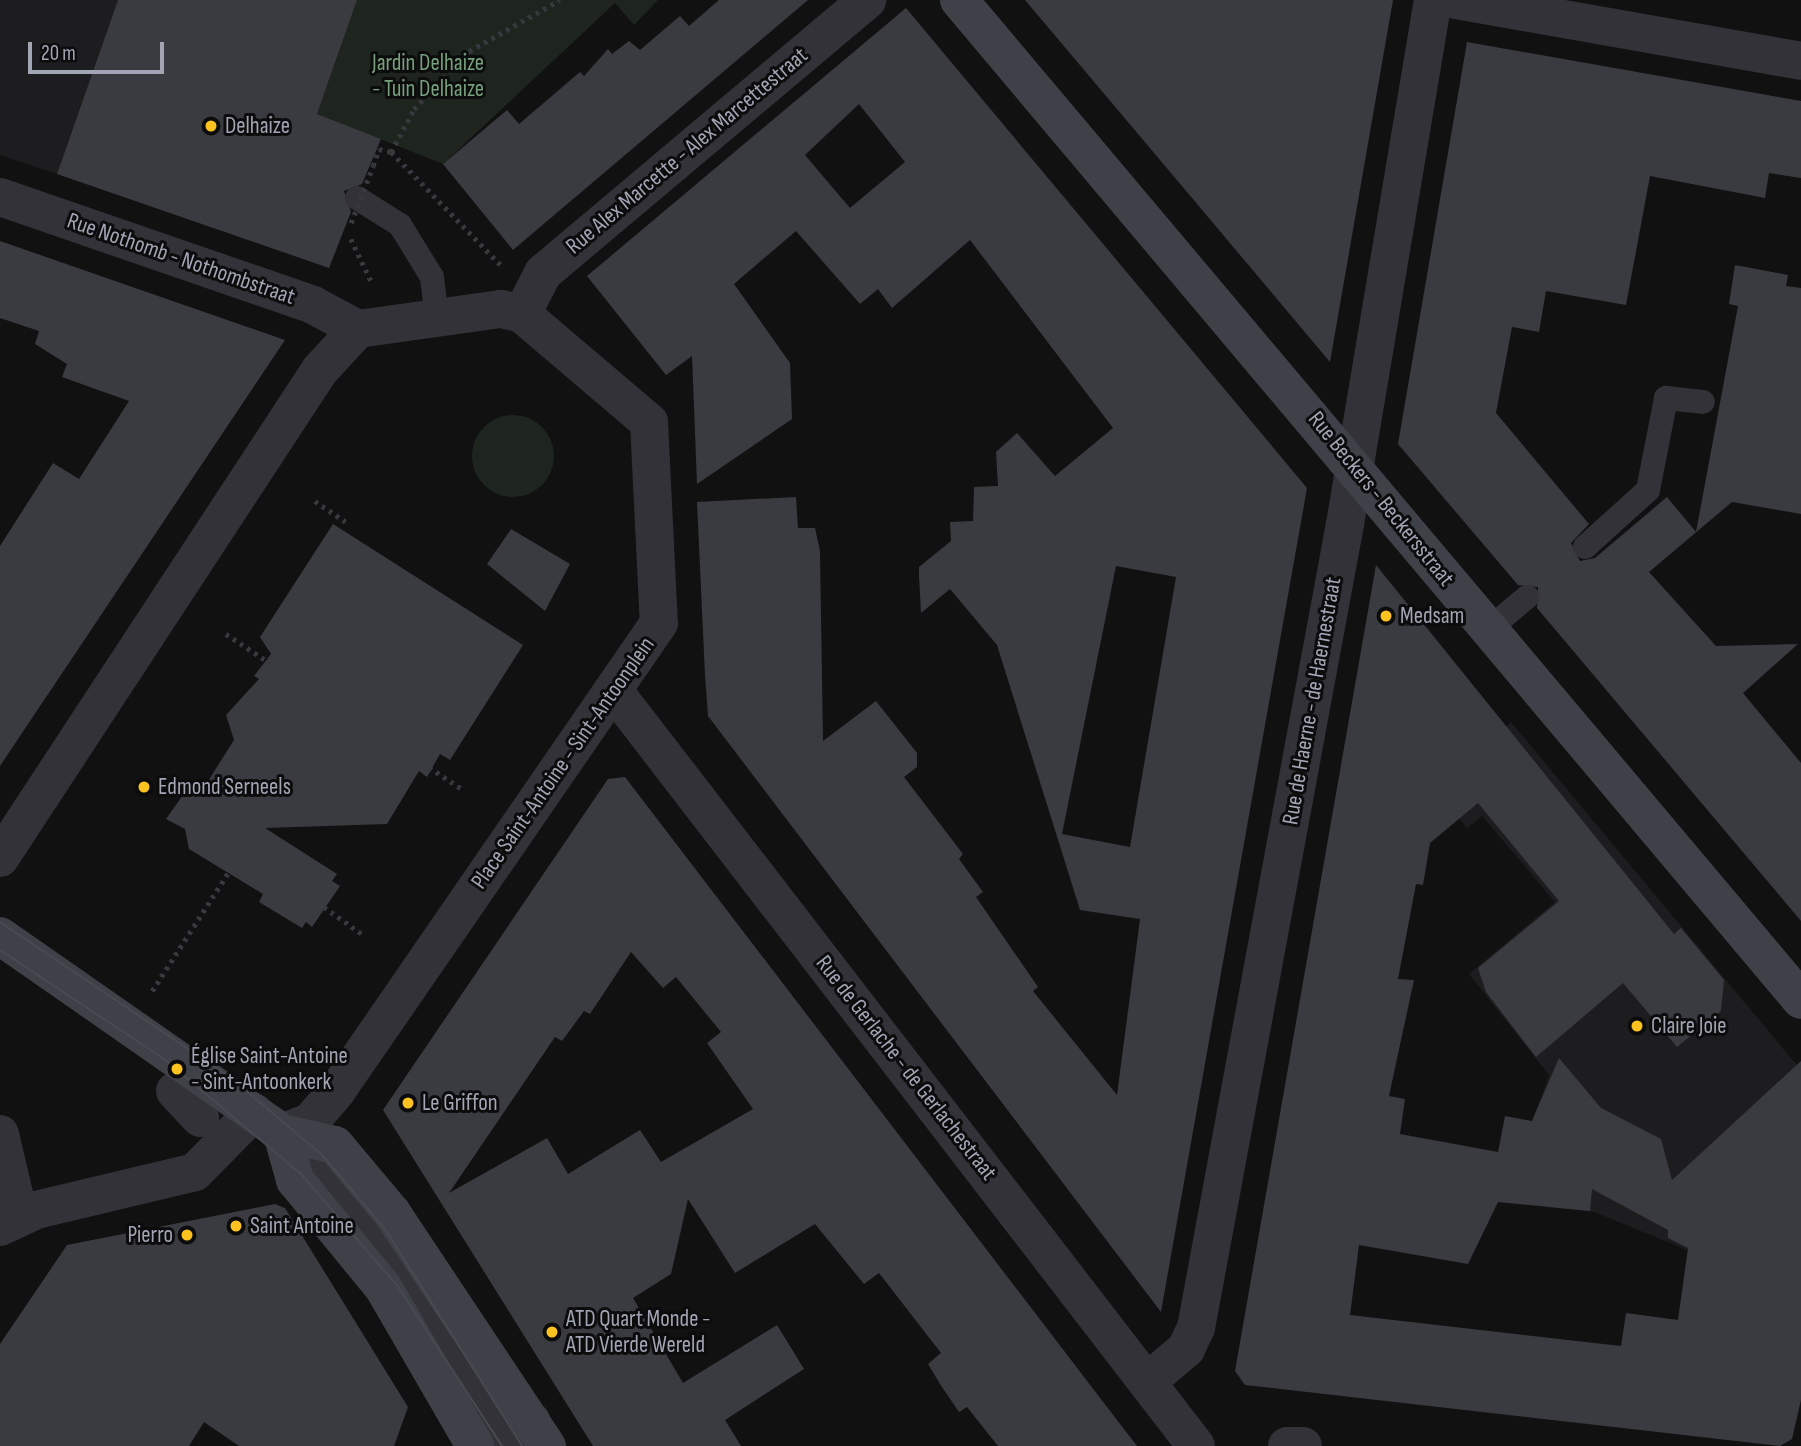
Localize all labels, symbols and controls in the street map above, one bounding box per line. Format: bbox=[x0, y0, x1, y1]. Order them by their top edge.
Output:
scale bar bbox=[32, 28, 168, 72]
text: 20 m bbox=[41, 41, 76, 66]
street label: Rue Alex Marcette - Alex Marcettestraat bbox=[561, 42, 813, 260]
park label: Jardin Delhaize - Tuin Delhaize bbox=[372, 49, 484, 103]
place label: Delhaize bbox=[225, 112, 290, 140]
marker: Delhaize bbox=[203, 118, 219, 134]
street label: Rue Nothomb - Nothombstraat bbox=[63, 207, 299, 311]
street label: Rue Beckers - Beckersstraat bbox=[1302, 406, 1460, 592]
street label: Rue de Haerne - de Haernestraat bbox=[1277, 575, 1347, 827]
place label: Medsam bbox=[1400, 602, 1464, 630]
marker: Medsam bbox=[1378, 608, 1394, 624]
street label: Place Saint-Antoine - Sint-Antoonplein bbox=[465, 632, 661, 894]
place label: Edmond Serneels bbox=[158, 773, 291, 801]
marker: Edmond Serneels bbox=[136, 779, 152, 795]
street label: Rue de Gerlache - de Gerlachestraat bbox=[810, 950, 1002, 1186]
place label: Claire Joie bbox=[1651, 1012, 1726, 1040]
marker: Claire Joie bbox=[1629, 1018, 1645, 1034]
place label: Église Saint-Antoine - Sint-Antoonkerk bbox=[191, 1042, 348, 1096]
marker: Église Saint-Antoine - Sint-Antoonkerk bbox=[169, 1061, 185, 1077]
place label: Le Griffon bbox=[422, 1089, 498, 1117]
marker: Le Griffon bbox=[400, 1095, 416, 1111]
place label: Saint Antoine bbox=[250, 1212, 354, 1240]
marker: Saint Antoine bbox=[228, 1218, 244, 1234]
place label: Pierro bbox=[127, 1221, 173, 1249]
marker: Pierro bbox=[179, 1227, 195, 1243]
place label: ATD Quart Monde - ATD Vierde Wereld bbox=[566, 1305, 711, 1359]
marker: ATD Quart Monde - ATD Vierde Wereld bbox=[544, 1324, 560, 1340]

